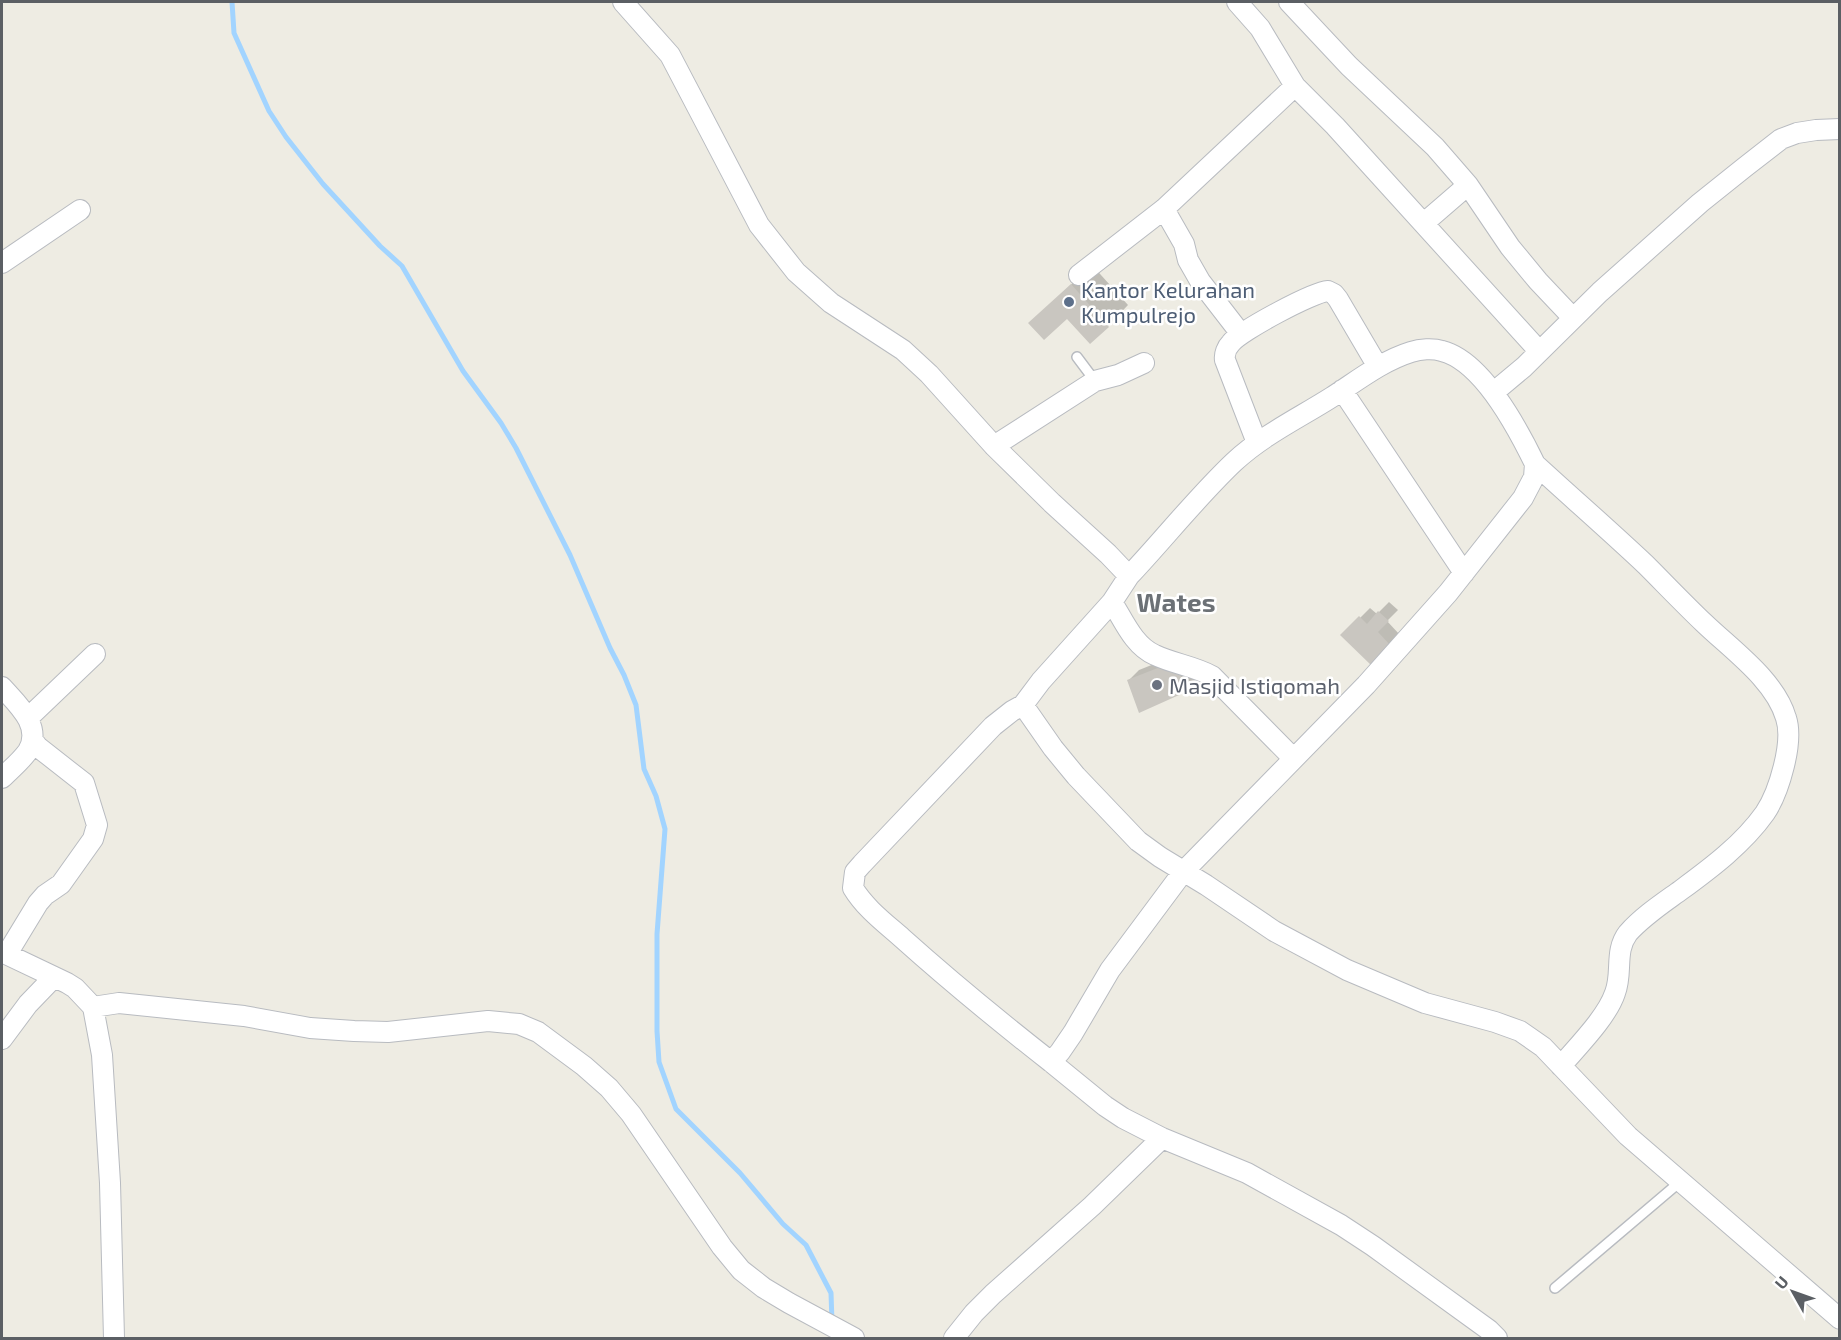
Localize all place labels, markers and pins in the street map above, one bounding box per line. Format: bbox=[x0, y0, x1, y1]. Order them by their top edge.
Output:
place label: Kantor Kelurahan Kumpulrejo bbox=[1081, 276, 1255, 328]
marker: Kantor Kelurahan Kumpulrejo bbox=[1062, 295, 1076, 309]
place label: Masjid Istiqomah bbox=[1169, 672, 1340, 699]
marker: Masjid Istiqomah bbox=[1150, 678, 1164, 692]

